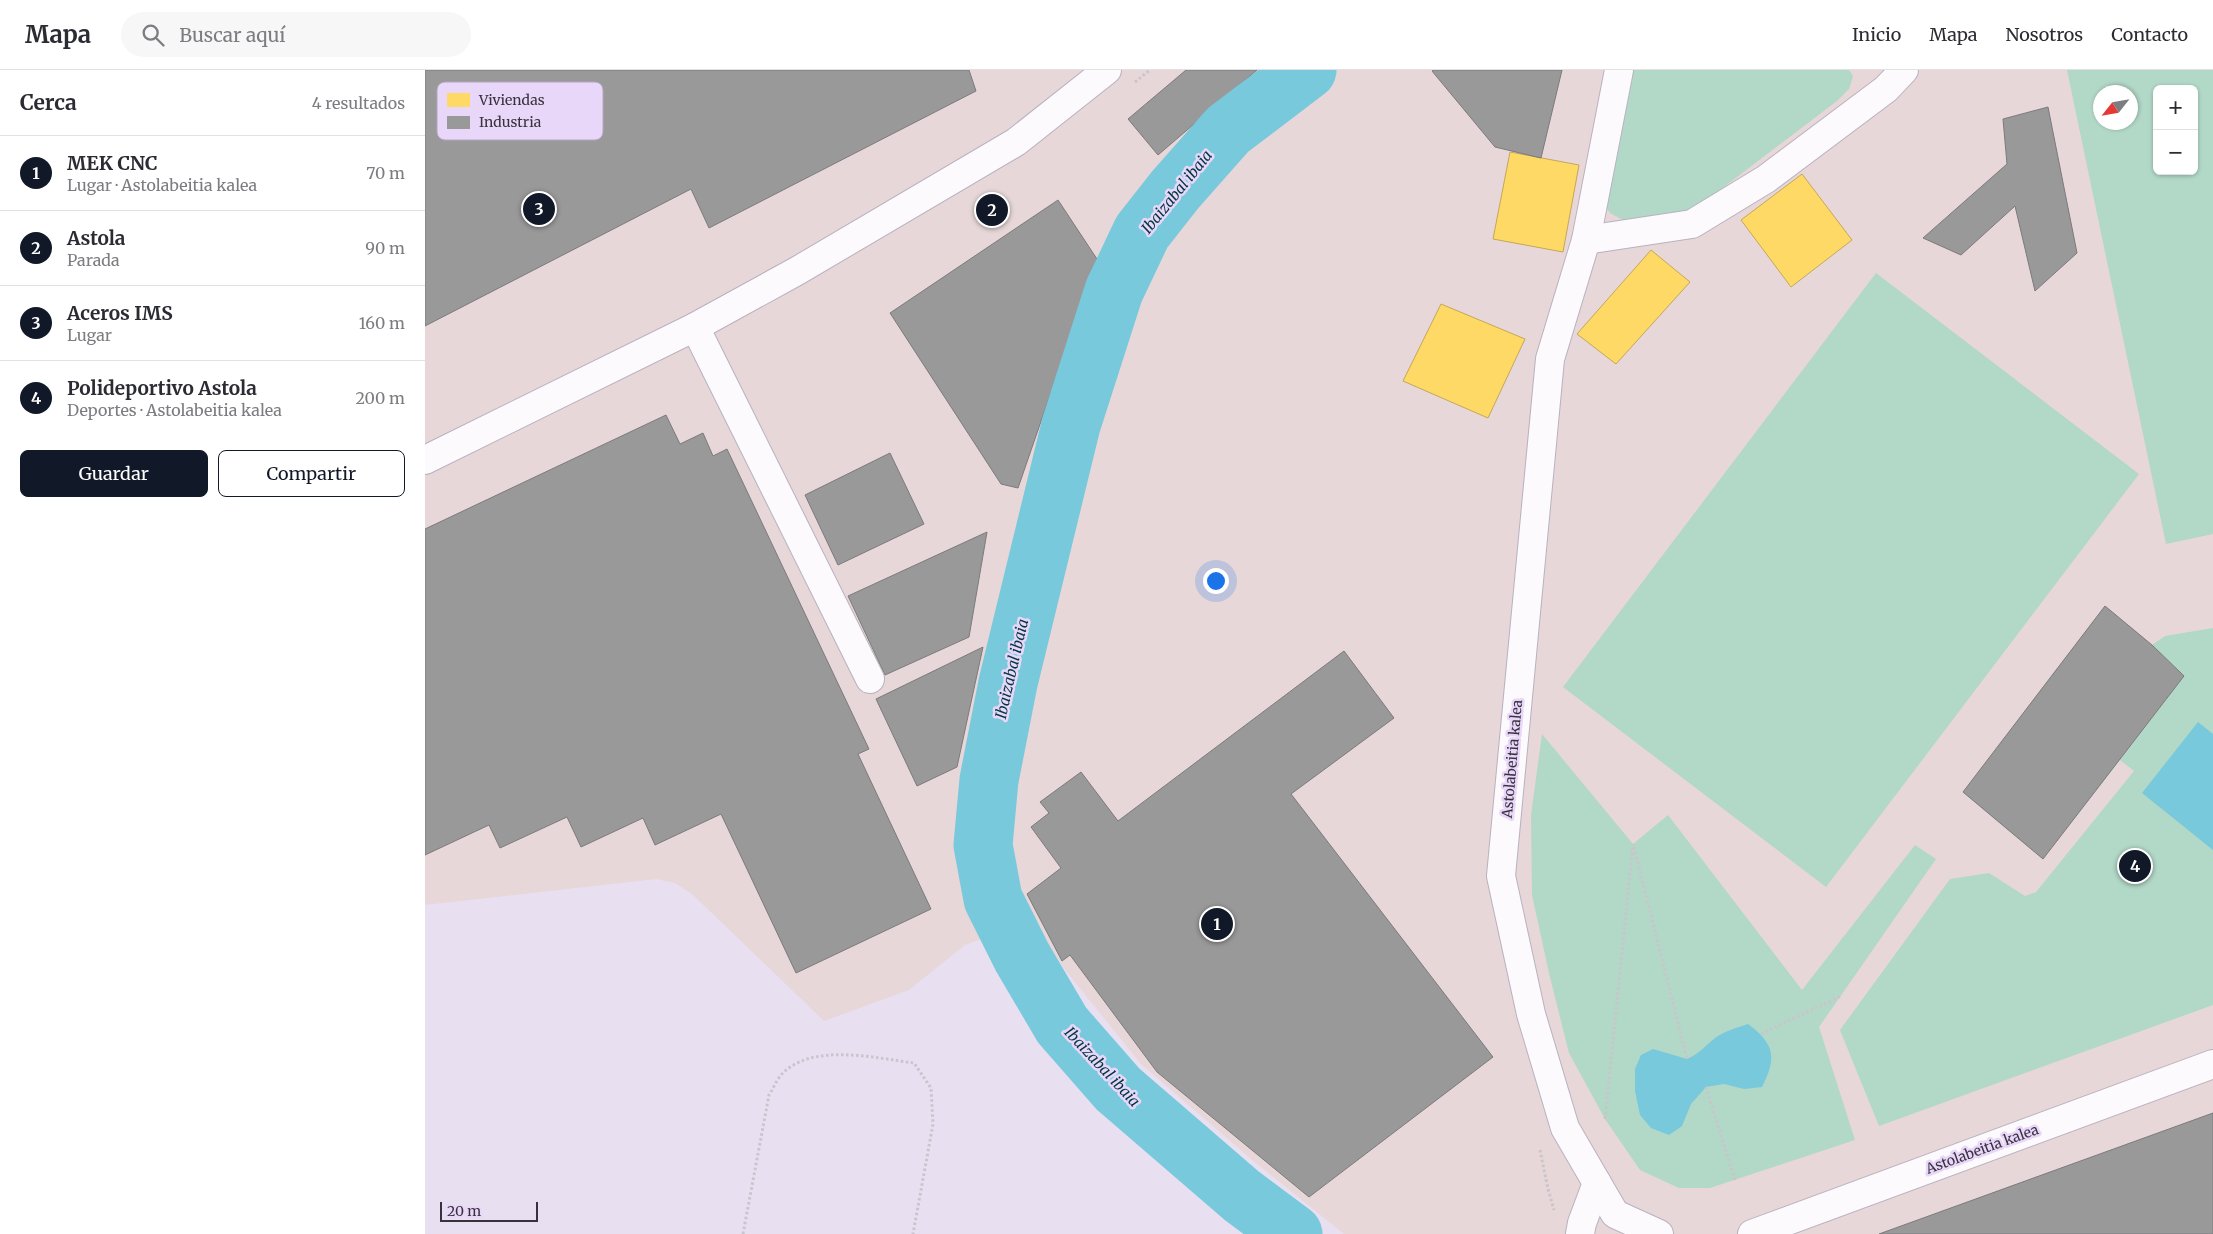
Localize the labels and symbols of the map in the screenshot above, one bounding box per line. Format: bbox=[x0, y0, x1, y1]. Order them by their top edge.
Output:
legend bbox=[437, 82, 603, 140]
north arrow bbox=[2093, 85, 2138, 130]
text: Viviendas bbox=[478, 91, 545, 109]
text: Industria bbox=[479, 113, 542, 131]
water label: Ibaizabal ibaia bbox=[1137, 146, 1216, 237]
pin: 3 bbox=[523, 190, 555, 228]
pin: 2 bbox=[976, 191, 1008, 229]
your location bbox=[1203, 568, 1229, 594]
water label: Ibaizabal ibaia bbox=[991, 617, 1032, 721]
street label: Astolabeitia kalea bbox=[1498, 699, 1526, 820]
pin: 4 bbox=[2119, 847, 2151, 885]
pin: 1 bbox=[1201, 905, 1233, 943]
water label: Ibaizabal ibaia bbox=[1061, 1023, 1144, 1110]
street label: Astolabeitia kalea bbox=[1922, 1120, 2041, 1178]
scale bar bbox=[440, 1199, 537, 1222]

